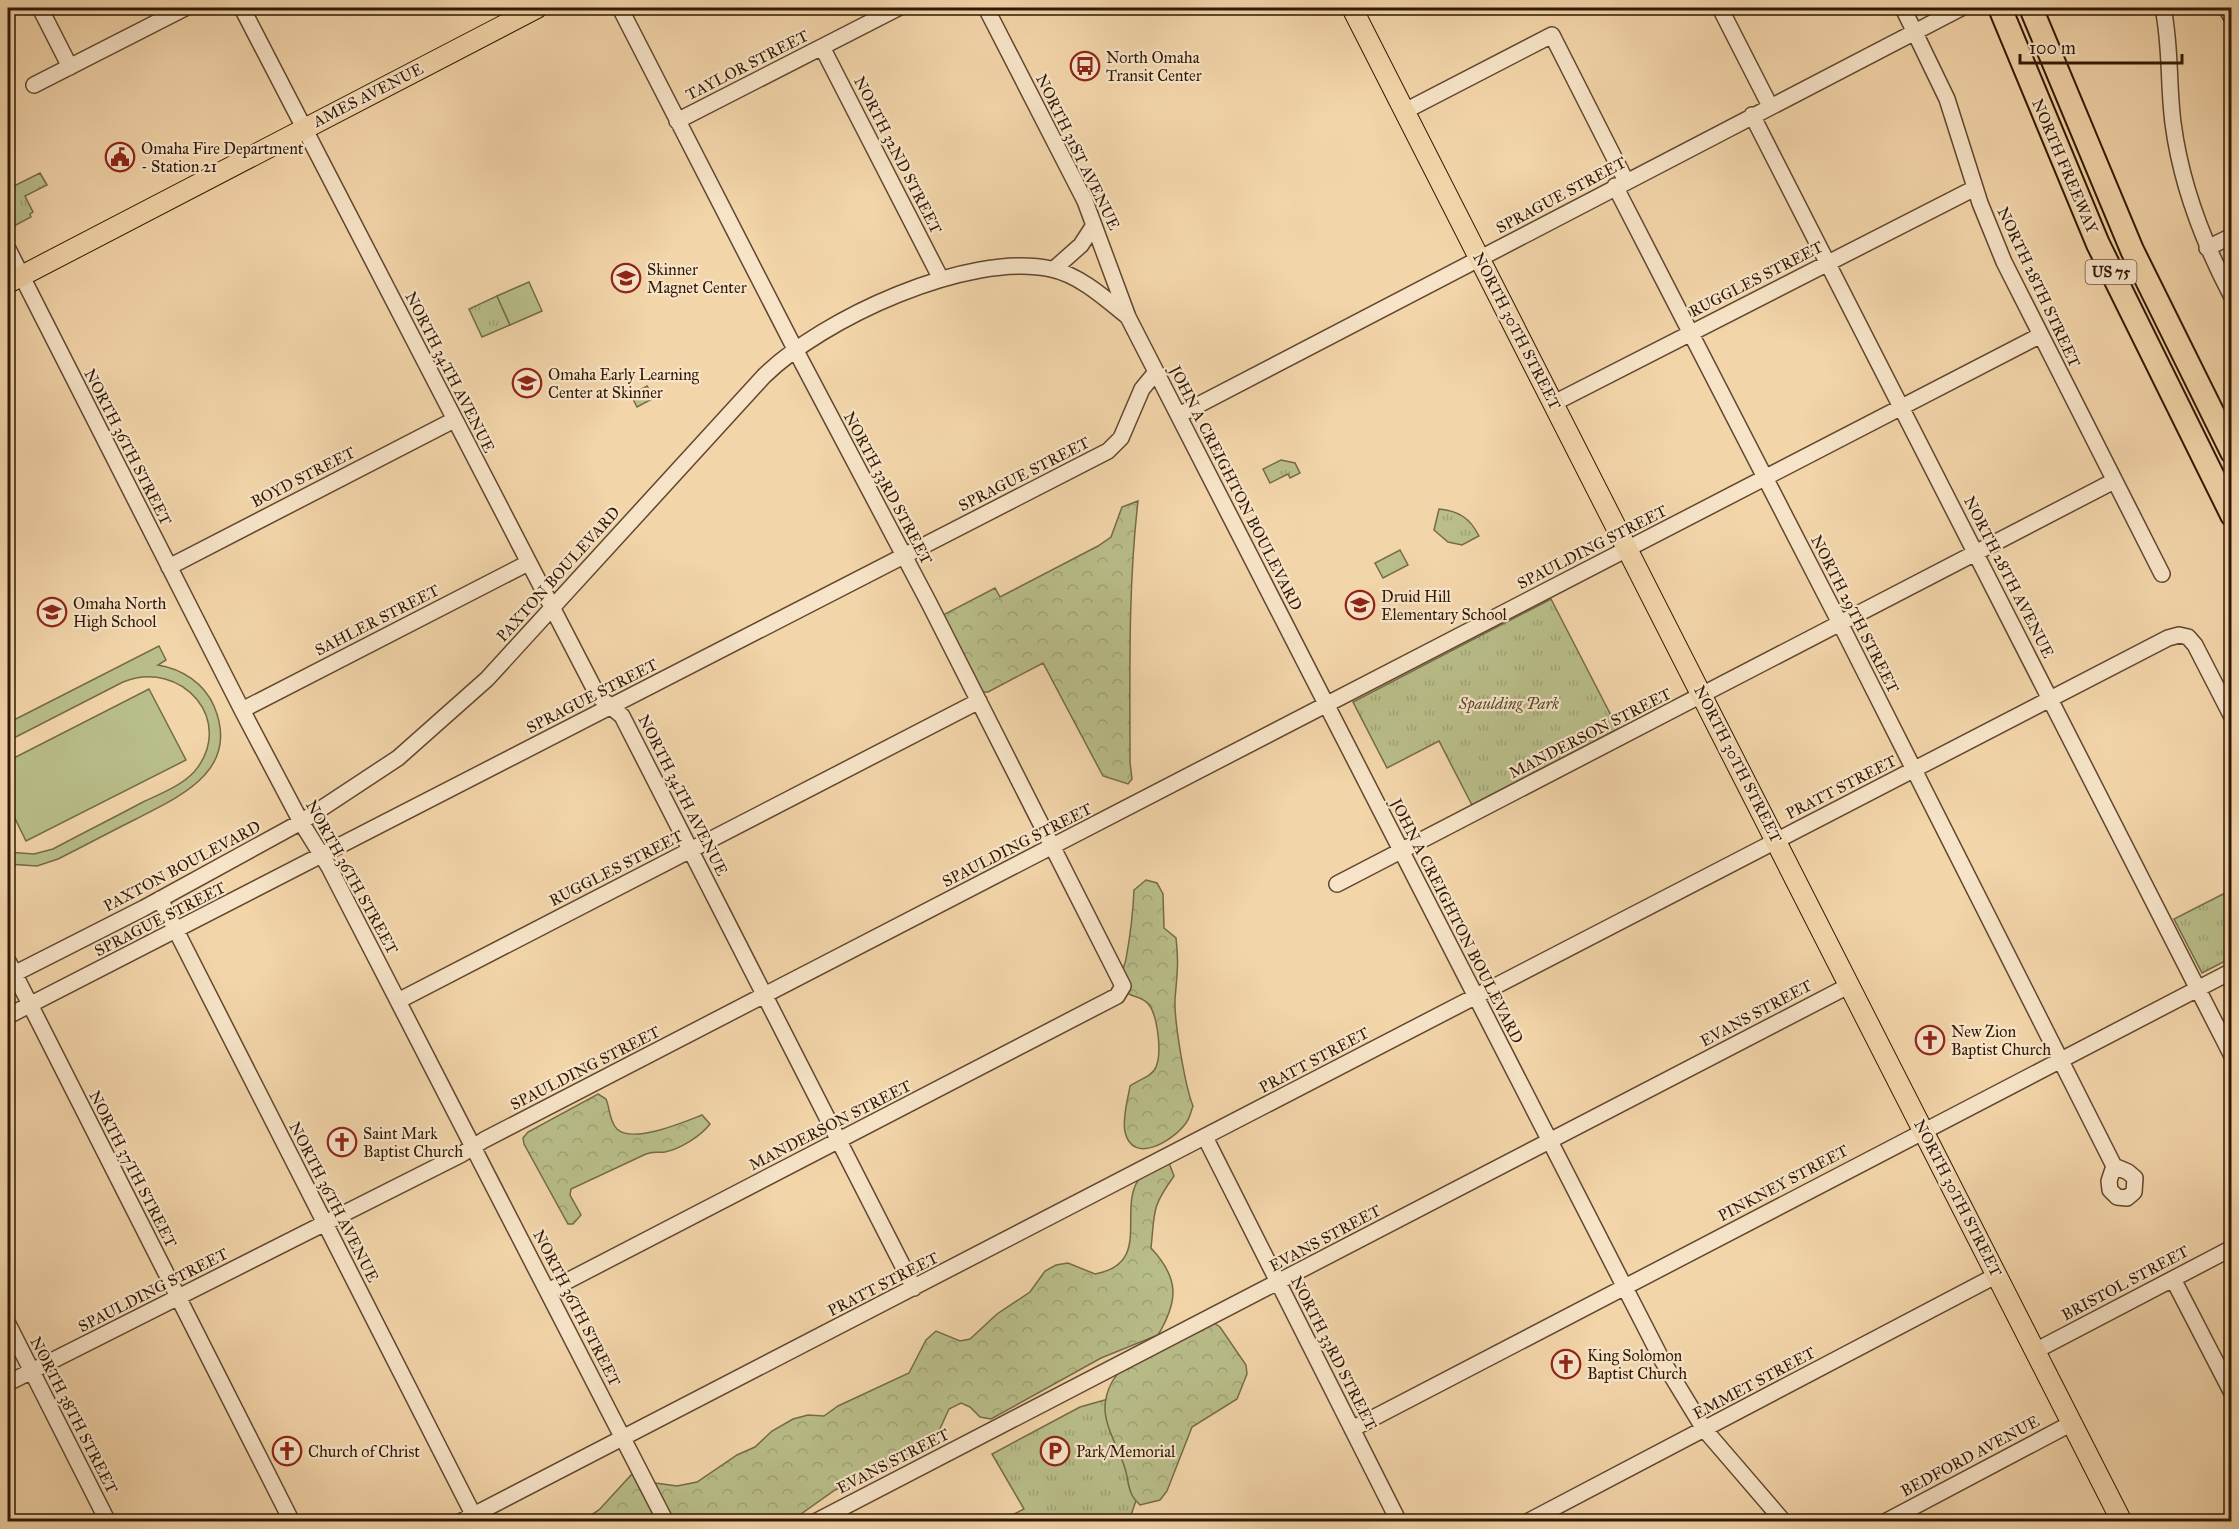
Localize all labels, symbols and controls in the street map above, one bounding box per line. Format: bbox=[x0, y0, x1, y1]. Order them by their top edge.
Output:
street label: TAYLOR STREET bbox=[682, 26, 812, 104]
scale bar bbox=[2020, 27, 2182, 65]
text: 100 m bbox=[2029, 37, 2076, 59]
place label: North Omaha Transit Center bbox=[1106, 48, 1202, 85]
bus stop icon: North Omaha Transit Center bbox=[1069, 50, 1101, 82]
street label: AMES AVENUE bbox=[309, 59, 426, 131]
street label: NORTH 31ST AVENUE bbox=[1032, 71, 1124, 233]
street label: NORTH 32ND STREET bbox=[850, 73, 946, 237]
street label: NORTH FREEWAY bbox=[2028, 96, 2102, 237]
place label: Omaha Fire Department - Station 21 bbox=[141, 139, 304, 176]
public building icon: Omaha Fire Department - Station 21 bbox=[104, 141, 136, 173]
street label: SPRAGUE STREET bbox=[1493, 153, 1629, 237]
street label: NORTH 28TH STREET bbox=[1993, 204, 2085, 370]
street label: RUGGLES STREET bbox=[1686, 237, 1826, 321]
street label: NORTH 30TH STREET bbox=[1469, 249, 1565, 413]
place label: Skinner Magnet Center bbox=[647, 260, 747, 298]
road number: US 75 bbox=[2086, 260, 2136, 284]
school or university icon: Skinner Magnet Center bbox=[610, 262, 642, 294]
street label: NORTH 34TH AVENUE bbox=[401, 288, 499, 456]
street label: JOHN A CREIGHTON BOULEVARD bbox=[1164, 361, 1306, 614]
place label: Omaha Early Learning Center at Skinner bbox=[548, 365, 700, 402]
street label: NORTH 36TH STREET bbox=[80, 366, 176, 528]
school or university icon: Omaha Early Learning Center at Skinner bbox=[511, 367, 543, 399]
street label: NORTH 33RD STREET bbox=[840, 408, 936, 568]
street label: SPRAGUE STREET bbox=[955, 433, 1093, 515]
street label: BOYD STREET bbox=[248, 443, 358, 511]
street label: NORTH 28TH AVENUE bbox=[1960, 493, 2058, 661]
street label: SPAULDING STREET bbox=[1514, 501, 1670, 593]
street label: PAXTON BOULEVARD bbox=[492, 503, 624, 645]
street label: NORTH 29TH STREET bbox=[1807, 532, 1903, 696]
street label: SAHLER STREET bbox=[312, 580, 442, 660]
place label: Druid Hill Elementary School bbox=[1381, 587, 1507, 624]
school or university icon: Druid Hill Elementary School bbox=[1344, 589, 1376, 621]
place label: Omaha North High School bbox=[73, 594, 167, 632]
school or university icon: Omaha North High School bbox=[36, 596, 68, 628]
street label: SPRAGUE STREET bbox=[523, 655, 661, 737]
street label: NORTH 30TH STREET bbox=[1690, 682, 1786, 846]
street label: MANDERSON STREET bbox=[1506, 684, 1674, 782]
park label: Spaulding Park bbox=[1458, 694, 1559, 714]
street label: NORTH 34TH AVENUE bbox=[634, 711, 732, 879]
street label: PRATT STREET bbox=[1782, 751, 1900, 823]
street label: JOHN A CREIGHTON BOULEVARD bbox=[1385, 794, 1527, 1047]
street label: NORTH 36TH STREET bbox=[302, 797, 402, 957]
street label: SPAULDING STREET bbox=[939, 799, 1095, 891]
street label: PAXTON BOULEVARD bbox=[100, 817, 264, 915]
street label: RUGGLES STREET bbox=[546, 826, 686, 910]
street label: SPRAGUE STREET bbox=[91, 878, 229, 960]
street label: EVANS STREET bbox=[1697, 976, 1815, 1050]
street label: SPAULDING STREET bbox=[507, 1022, 663, 1114]
place label: New Zion Baptist Church bbox=[1951, 1022, 2051, 1059]
street label: PRATT STREET bbox=[1256, 1023, 1372, 1097]
church icon: New Zion Baptist Church bbox=[1914, 1024, 1946, 1056]
street label: MANDERSON STREET bbox=[746, 1076, 914, 1174]
street label: NORTH 37TH STREET bbox=[85, 1088, 181, 1251]
street label: NORTH 30TH STREET bbox=[1910, 1116, 2006, 1280]
street label: NORTH 36TH AVENUE bbox=[285, 1119, 383, 1285]
place label: Saint Mark Baptist Church bbox=[363, 1124, 463, 1161]
church icon: Saint Mark Baptist Church bbox=[326, 1126, 358, 1158]
street label: PINKNEY STREET bbox=[1715, 1141, 1851, 1225]
street label: EVANS STREET bbox=[1266, 1201, 1384, 1275]
street label: NORTH 36TH STREET bbox=[529, 1227, 625, 1389]
street label: BRISTOL STREET bbox=[2058, 1241, 2192, 1325]
street label: SPAULDING STREET bbox=[75, 1244, 231, 1336]
street label: PRATT STREET bbox=[824, 1248, 942, 1320]
street label: NORTH 33RD STREET bbox=[1287, 1273, 1381, 1433]
street label: NORTH 38TH STREET bbox=[26, 1334, 122, 1497]
street label: EMMET STREET bbox=[1690, 1343, 1818, 1423]
place label: King Solomon Baptist Church bbox=[1587, 1346, 1687, 1383]
church icon: King Solomon Baptist Church bbox=[1550, 1348, 1582, 1380]
street label: BEDFORD AVENUE bbox=[1898, 1411, 2042, 1501]
street label: EVANS STREET bbox=[834, 1424, 952, 1498]
church icon: Church of Christ bbox=[271, 1435, 303, 1467]
parking icon: Park/Memorial bbox=[1039, 1435, 1071, 1467]
place label: Church of Christ bbox=[308, 1442, 420, 1461]
place label: Park/Memorial bbox=[1076, 1442, 1176, 1461]

